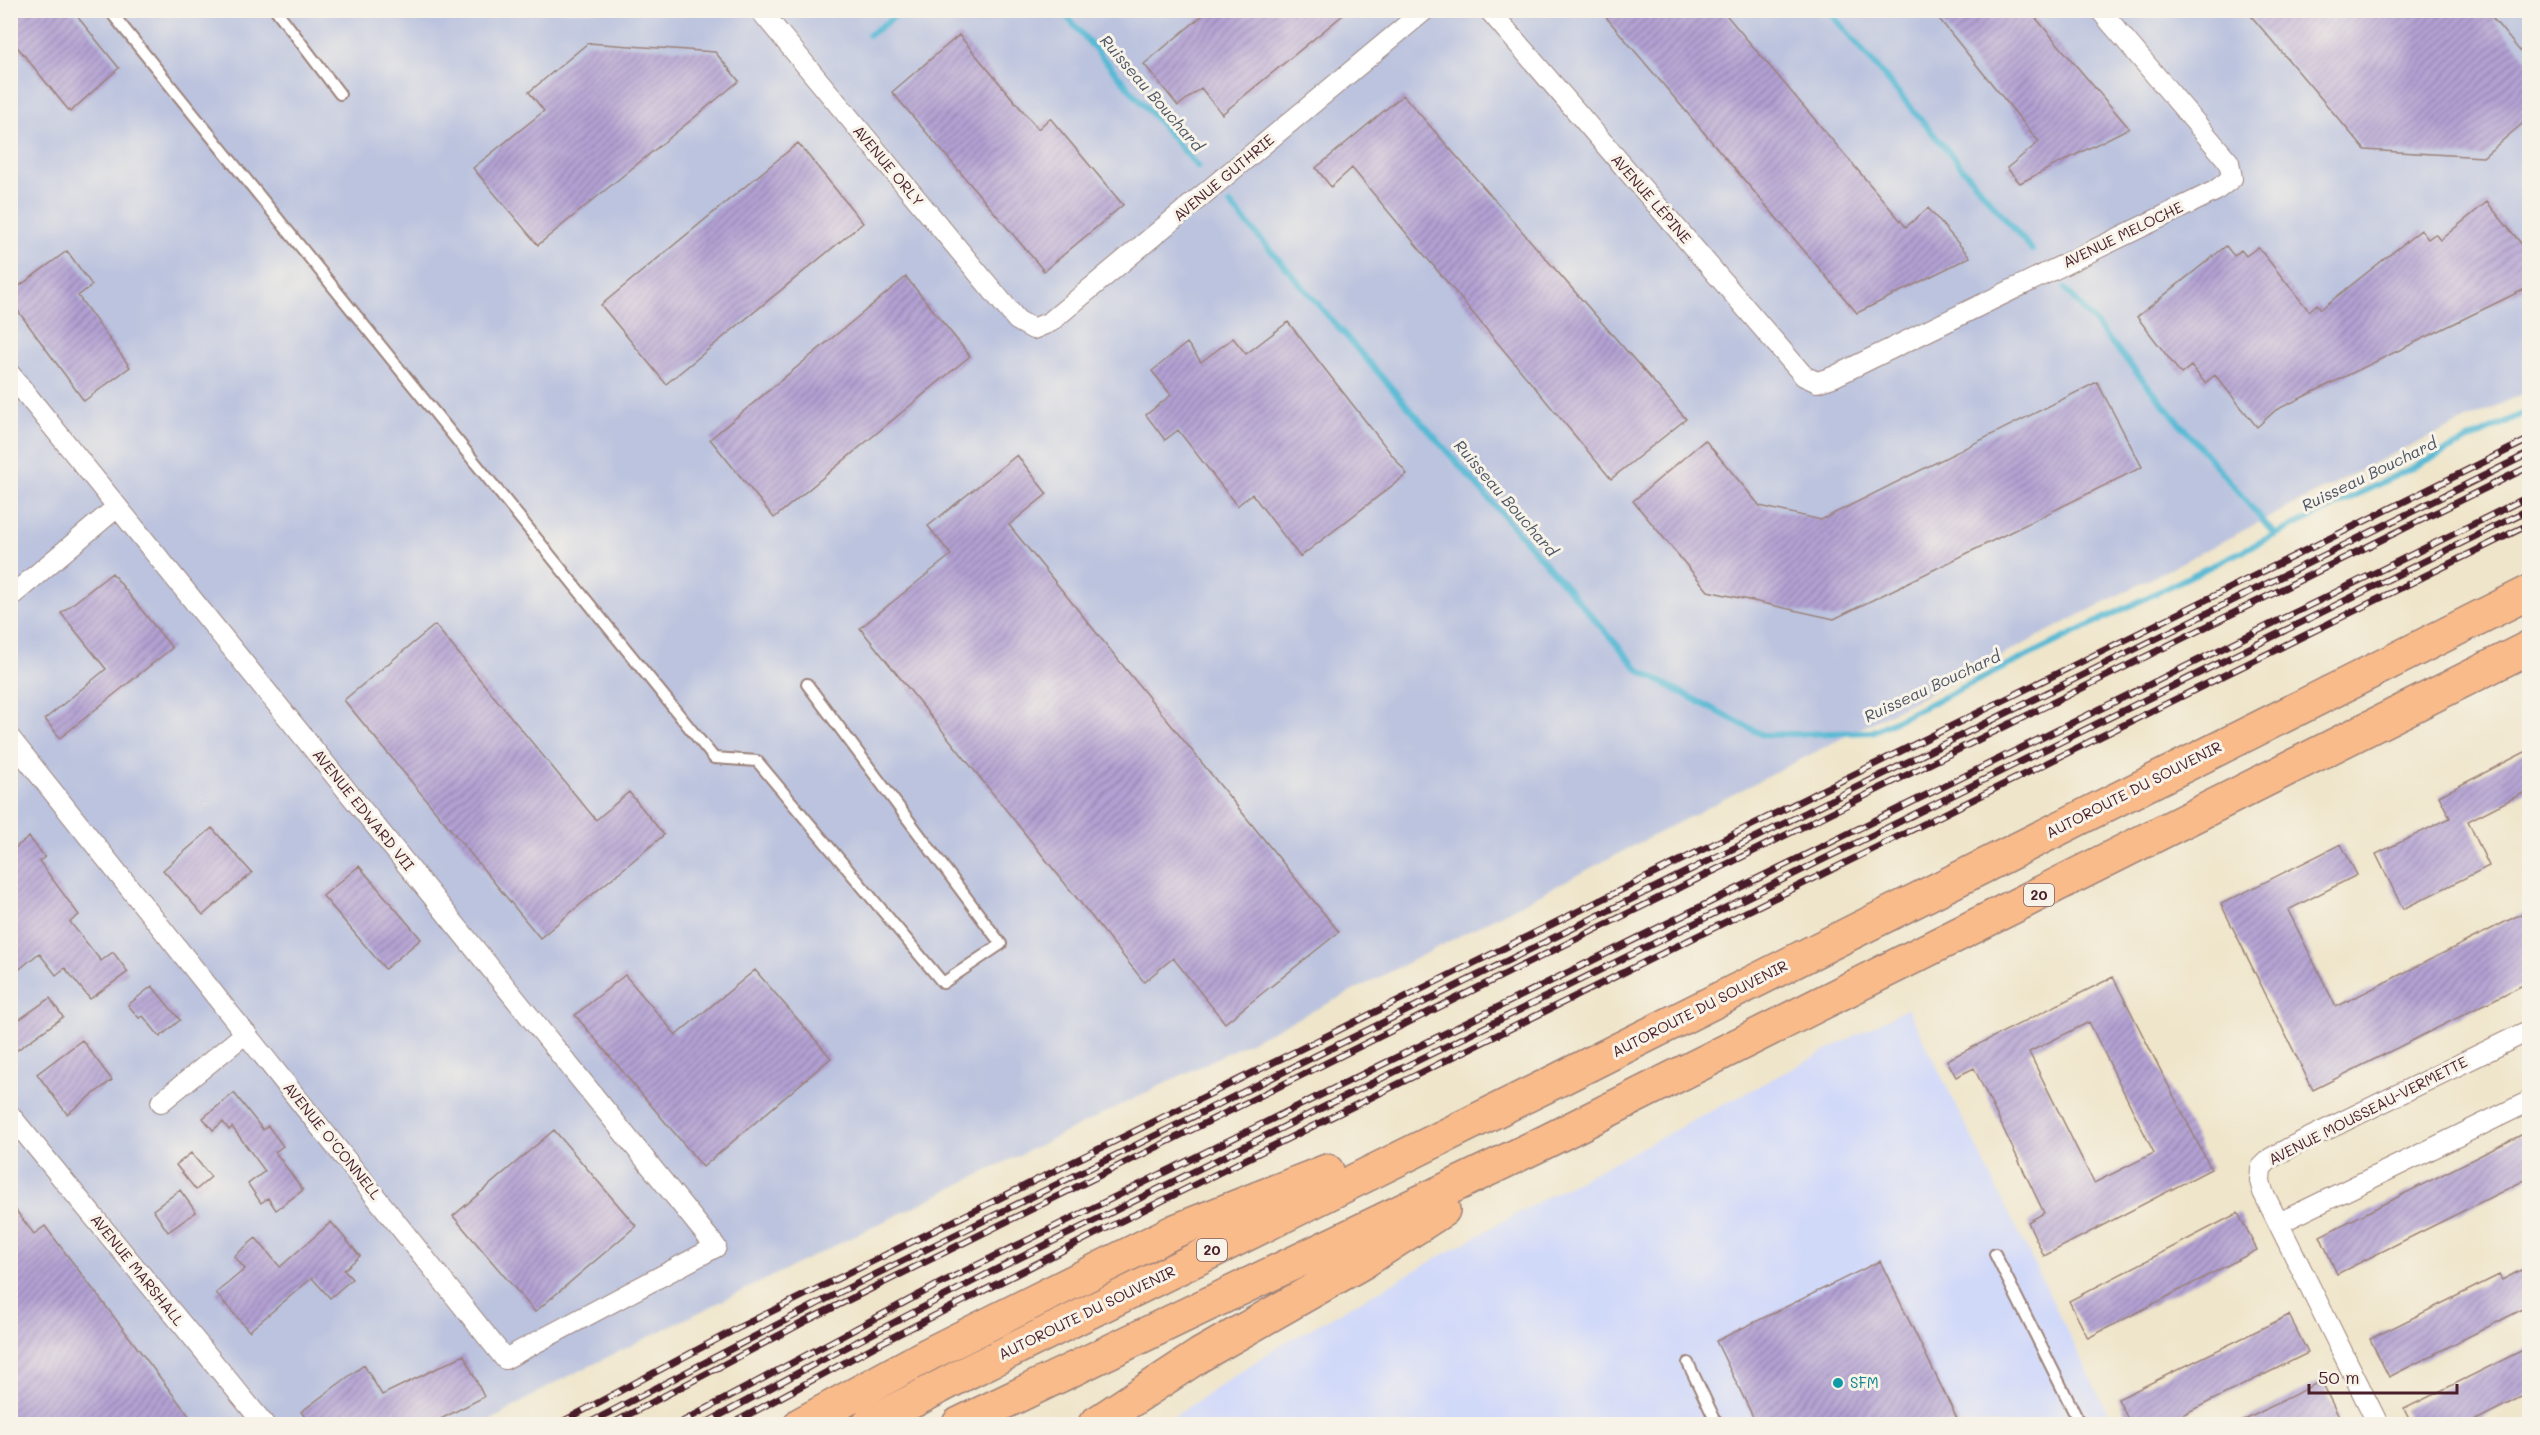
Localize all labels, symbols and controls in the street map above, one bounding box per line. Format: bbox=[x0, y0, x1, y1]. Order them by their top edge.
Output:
water label: Ruisseau Bouchard bbox=[1096, 30, 1209, 156]
street label: AVENUE ORLY bbox=[849, 121, 929, 210]
street label: AVENUE GUTHRIE bbox=[1169, 129, 1278, 225]
street label: AVENUE LÉPINE bbox=[1607, 149, 1697, 248]
street label: AVENUE MELOCHE bbox=[2059, 196, 2186, 272]
water label: Ruisseau Bouchard bbox=[2298, 431, 2441, 515]
water label: Ruisseau Bouchard bbox=[1450, 435, 1563, 561]
water label: Ruisseau Bouchard bbox=[1860, 644, 2004, 726]
street label: AUTOROUTE DU SOUVENIR bbox=[2042, 736, 2225, 842]
street label: AVENUE EDWARD VII bbox=[309, 744, 419, 875]
road number: 20 bbox=[2024, 884, 2054, 906]
street label: AUTOROUTE DU SOUVENIR bbox=[1608, 955, 1791, 1061]
street label: AVENUE MOUSSEAU-VERMETTE bbox=[2265, 1051, 2471, 1169]
street label: AVENUE O'CONNELL bbox=[279, 1078, 386, 1203]
street label: AVENUE MARSHALL bbox=[87, 1209, 189, 1329]
road number: 20 bbox=[1197, 1239, 1227, 1261]
street label: AUTOROUTE DU SOUVENIR bbox=[995, 1260, 1178, 1364]
scale bar bbox=[2309, 1357, 2458, 1395]
text: 50 m bbox=[2318, 1365, 2360, 1389]
place label: SFM bbox=[1850, 1372, 1879, 1392]
marker: SFM bbox=[1831, 1376, 1845, 1390]

